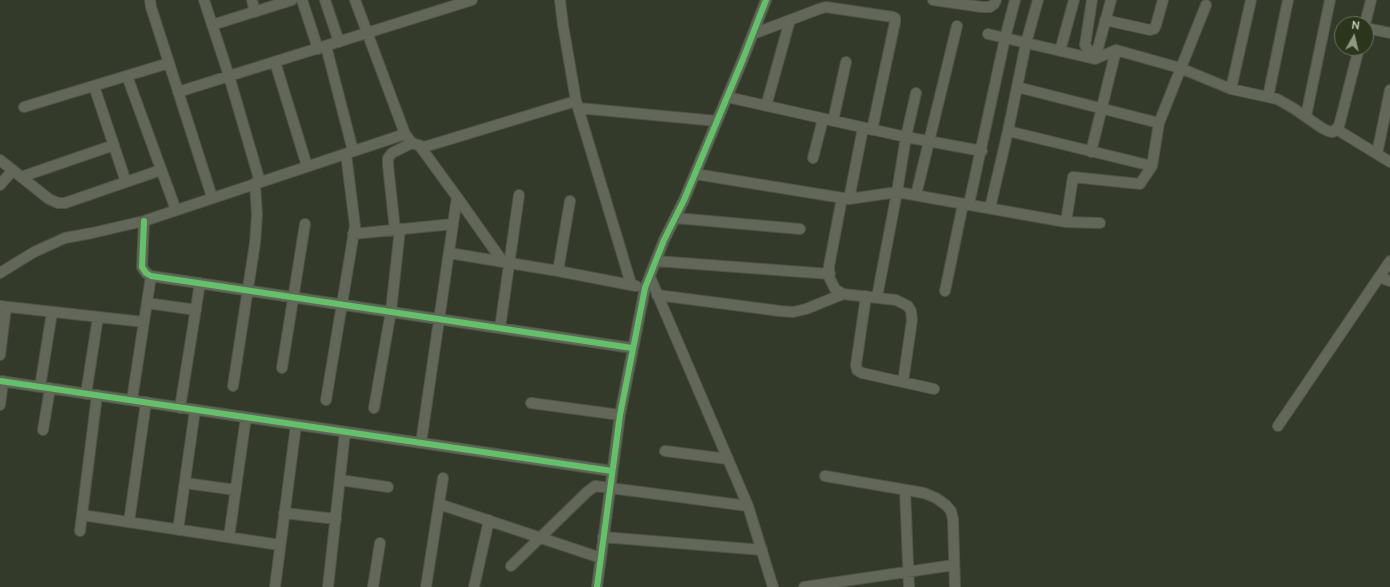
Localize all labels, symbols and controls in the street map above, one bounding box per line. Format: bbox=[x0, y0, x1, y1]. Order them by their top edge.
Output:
north arrow bbox=[1334, 16, 1374, 56]
text: N bbox=[1351, 19, 1360, 32]

